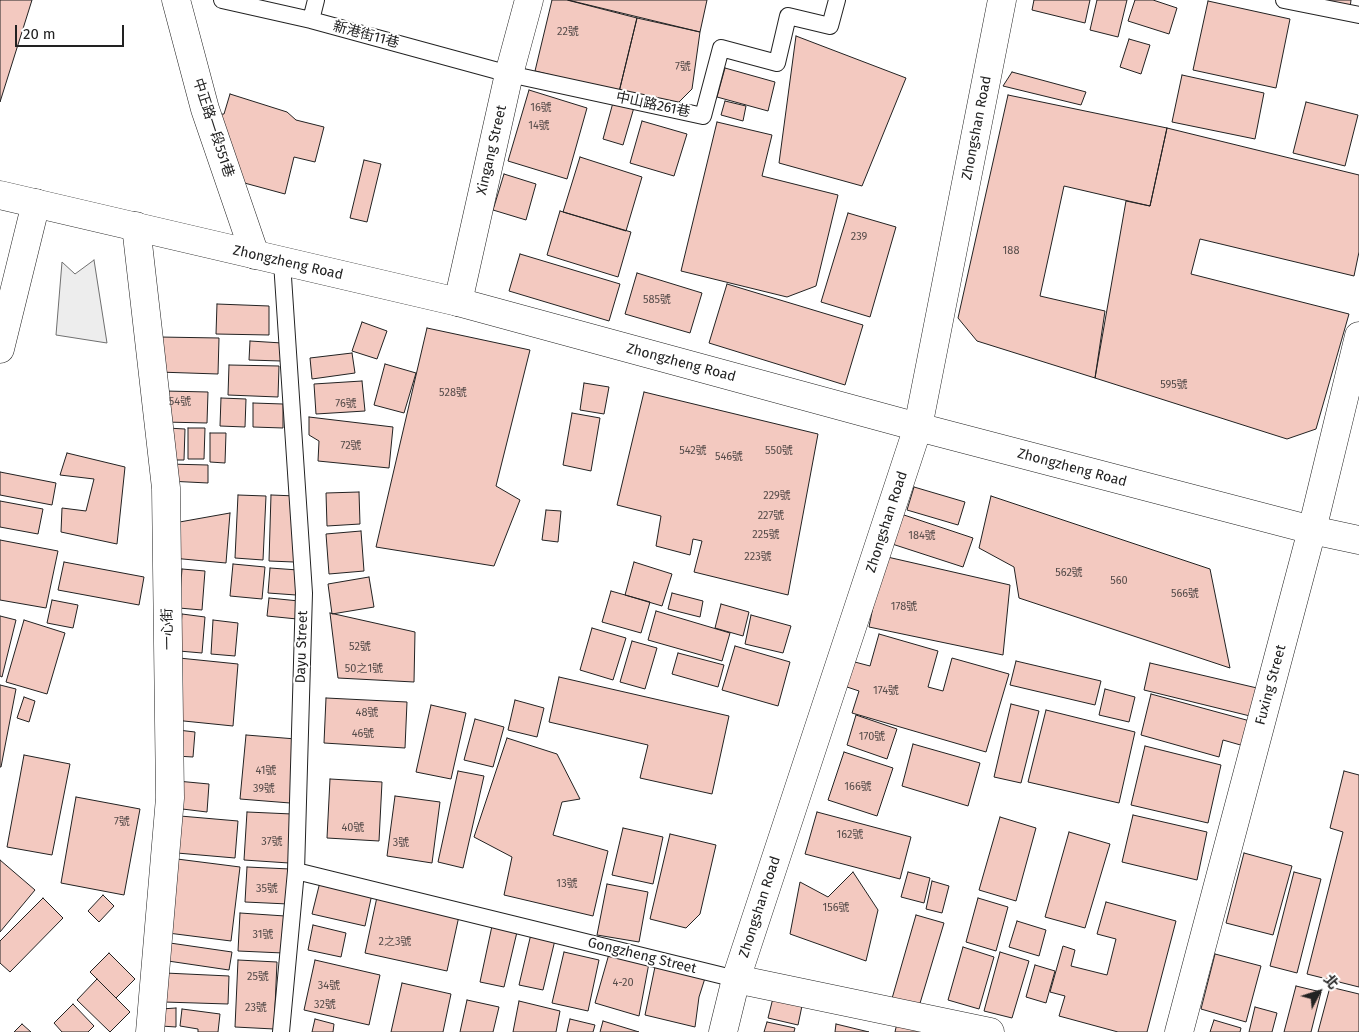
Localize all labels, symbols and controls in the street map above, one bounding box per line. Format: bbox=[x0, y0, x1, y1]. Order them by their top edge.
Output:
scale bar bbox=[18, 15, 126, 47]
street label: 新港街11巷 bbox=[331, 18, 401, 52]
text: 20 m bbox=[23, 25, 56, 43]
house number: 22號 bbox=[557, 25, 579, 39]
house number: 7號 bbox=[675, 60, 691, 74]
street label: Zhongshan Road bbox=[959, 75, 995, 181]
street label: 中正路一段551巷 bbox=[189, 76, 237, 180]
street label: 中山路261巷 bbox=[614, 89, 692, 121]
house number: 16號 bbox=[530, 101, 552, 115]
street label: Xingang Street bbox=[474, 104, 510, 196]
house number: 14號 bbox=[528, 119, 550, 133]
house number: 239 bbox=[851, 230, 867, 244]
street label: Zhongzheng Road bbox=[231, 242, 345, 284]
house number: 188 bbox=[1003, 244, 1019, 258]
house number: 585號 bbox=[643, 293, 671, 307]
street label: Zhongzheng Road bbox=[624, 340, 738, 386]
house number: 595號 bbox=[1160, 378, 1188, 392]
house number: 528號 bbox=[439, 386, 467, 400]
house number: 54號 bbox=[169, 395, 191, 409]
house number: 76號 bbox=[335, 397, 357, 411]
house number: 72號 bbox=[340, 439, 362, 453]
house number: 542號 bbox=[679, 444, 707, 458]
house number: 550號 bbox=[765, 444, 793, 458]
street label: Zhongzheng Road bbox=[1015, 445, 1129, 491]
house number: 546號 bbox=[715, 450, 743, 464]
street label: Zhongshan Road bbox=[863, 469, 911, 575]
house number: 229號 bbox=[763, 489, 791, 503]
house number: 227號 bbox=[758, 509, 784, 523]
house number: 225號 bbox=[752, 528, 780, 542]
house number: 184號 bbox=[908, 529, 936, 543]
house number: 223號 bbox=[744, 550, 772, 564]
house number: 562號 bbox=[1055, 566, 1083, 580]
house number: 560 bbox=[1110, 574, 1128, 588]
house number: 566號 bbox=[1171, 587, 1199, 601]
house number: 178號 bbox=[891, 600, 917, 614]
street label: 一心街 bbox=[159, 608, 177, 650]
street label: Dayu Street bbox=[292, 610, 312, 684]
house number: 52號 bbox=[349, 640, 371, 654]
street label: Fuxing Street bbox=[1252, 643, 1290, 727]
house number: 50之1號 bbox=[345, 662, 383, 676]
house number: 174號 bbox=[873, 684, 899, 698]
house number: 48號 bbox=[356, 706, 378, 720]
house number: 46號 bbox=[352, 727, 374, 741]
house number: 170號 bbox=[859, 730, 885, 744]
house number: 41號 bbox=[256, 764, 276, 778]
house number: 166號 bbox=[844, 780, 872, 794]
house number: 39號 bbox=[253, 782, 275, 796]
house number: 7號 bbox=[114, 815, 130, 829]
house number: 40號 bbox=[342, 821, 364, 835]
house number: 162號 bbox=[837, 828, 863, 842]
house number: 37號 bbox=[261, 835, 283, 849]
house number: 3號 bbox=[393, 836, 409, 850]
street label: Zhongshan Road bbox=[736, 854, 784, 960]
house number: 13號 bbox=[556, 877, 578, 891]
house number: 35號 bbox=[256, 882, 278, 896]
house number: 156號 bbox=[822, 901, 850, 915]
house number: 31號 bbox=[253, 928, 273, 942]
street label: Gongzheng Street bbox=[586, 934, 698, 978]
house number: 2之3號 bbox=[379, 935, 411, 949]
north arrow bbox=[1294, 967, 1344, 1017]
house number: 25號 bbox=[247, 970, 269, 984]
text: 北 bbox=[1320, 971, 1342, 993]
house number: 4-20 bbox=[612, 976, 634, 990]
house number: 34號 bbox=[318, 979, 340, 993]
house number: 32號 bbox=[314, 998, 336, 1012]
house number: 23號 bbox=[245, 1001, 267, 1015]

